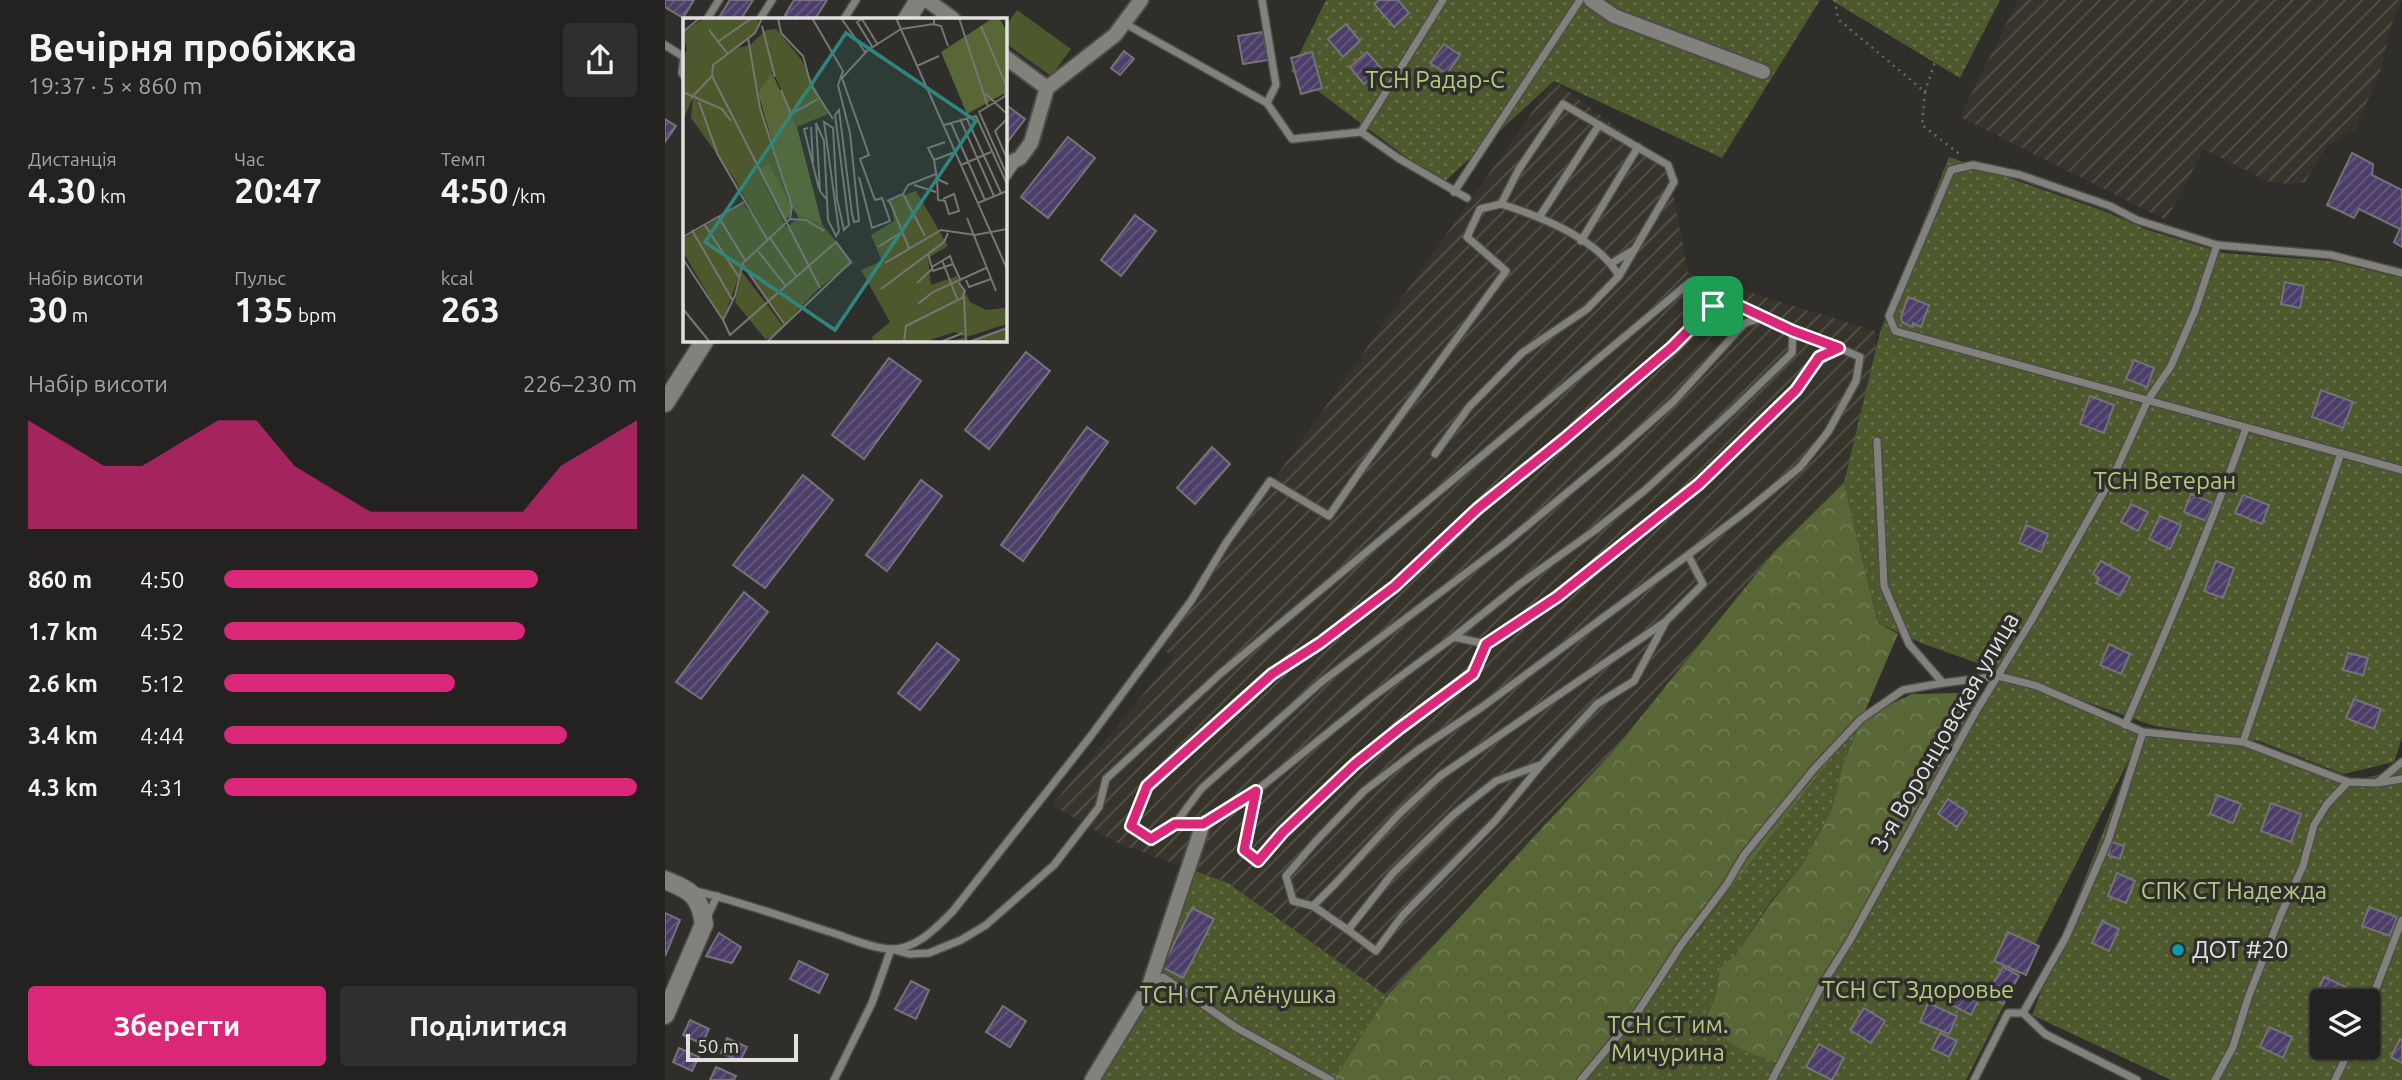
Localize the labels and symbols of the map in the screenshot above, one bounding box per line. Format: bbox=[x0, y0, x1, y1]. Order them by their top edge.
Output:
inset map bbox=[683, 18, 1006, 341]
park label: ТСН Радар-С bbox=[1365, 66, 1505, 93]
pin bbox=[1683, 276, 1743, 336]
park label: ТСН Ветеран bbox=[2094, 467, 2236, 494]
street label: 3-я Воронцовская улица bbox=[1865, 607, 2024, 856]
park label: СПК СТ Надежда bbox=[2141, 877, 2327, 904]
place label: ДОТ #20 bbox=[2192, 936, 2289, 963]
marker: ДОТ #20 bbox=[2170, 942, 2186, 958]
park label: ТСН СТ Здоровье bbox=[1822, 976, 2014, 1003]
park label: ТСН СТ Алёнушка bbox=[1139, 981, 1337, 1008]
park label: ТСН СТ им. Мичурина bbox=[1607, 1011, 1729, 1066]
scale bar bbox=[686, 1031, 798, 1063]

